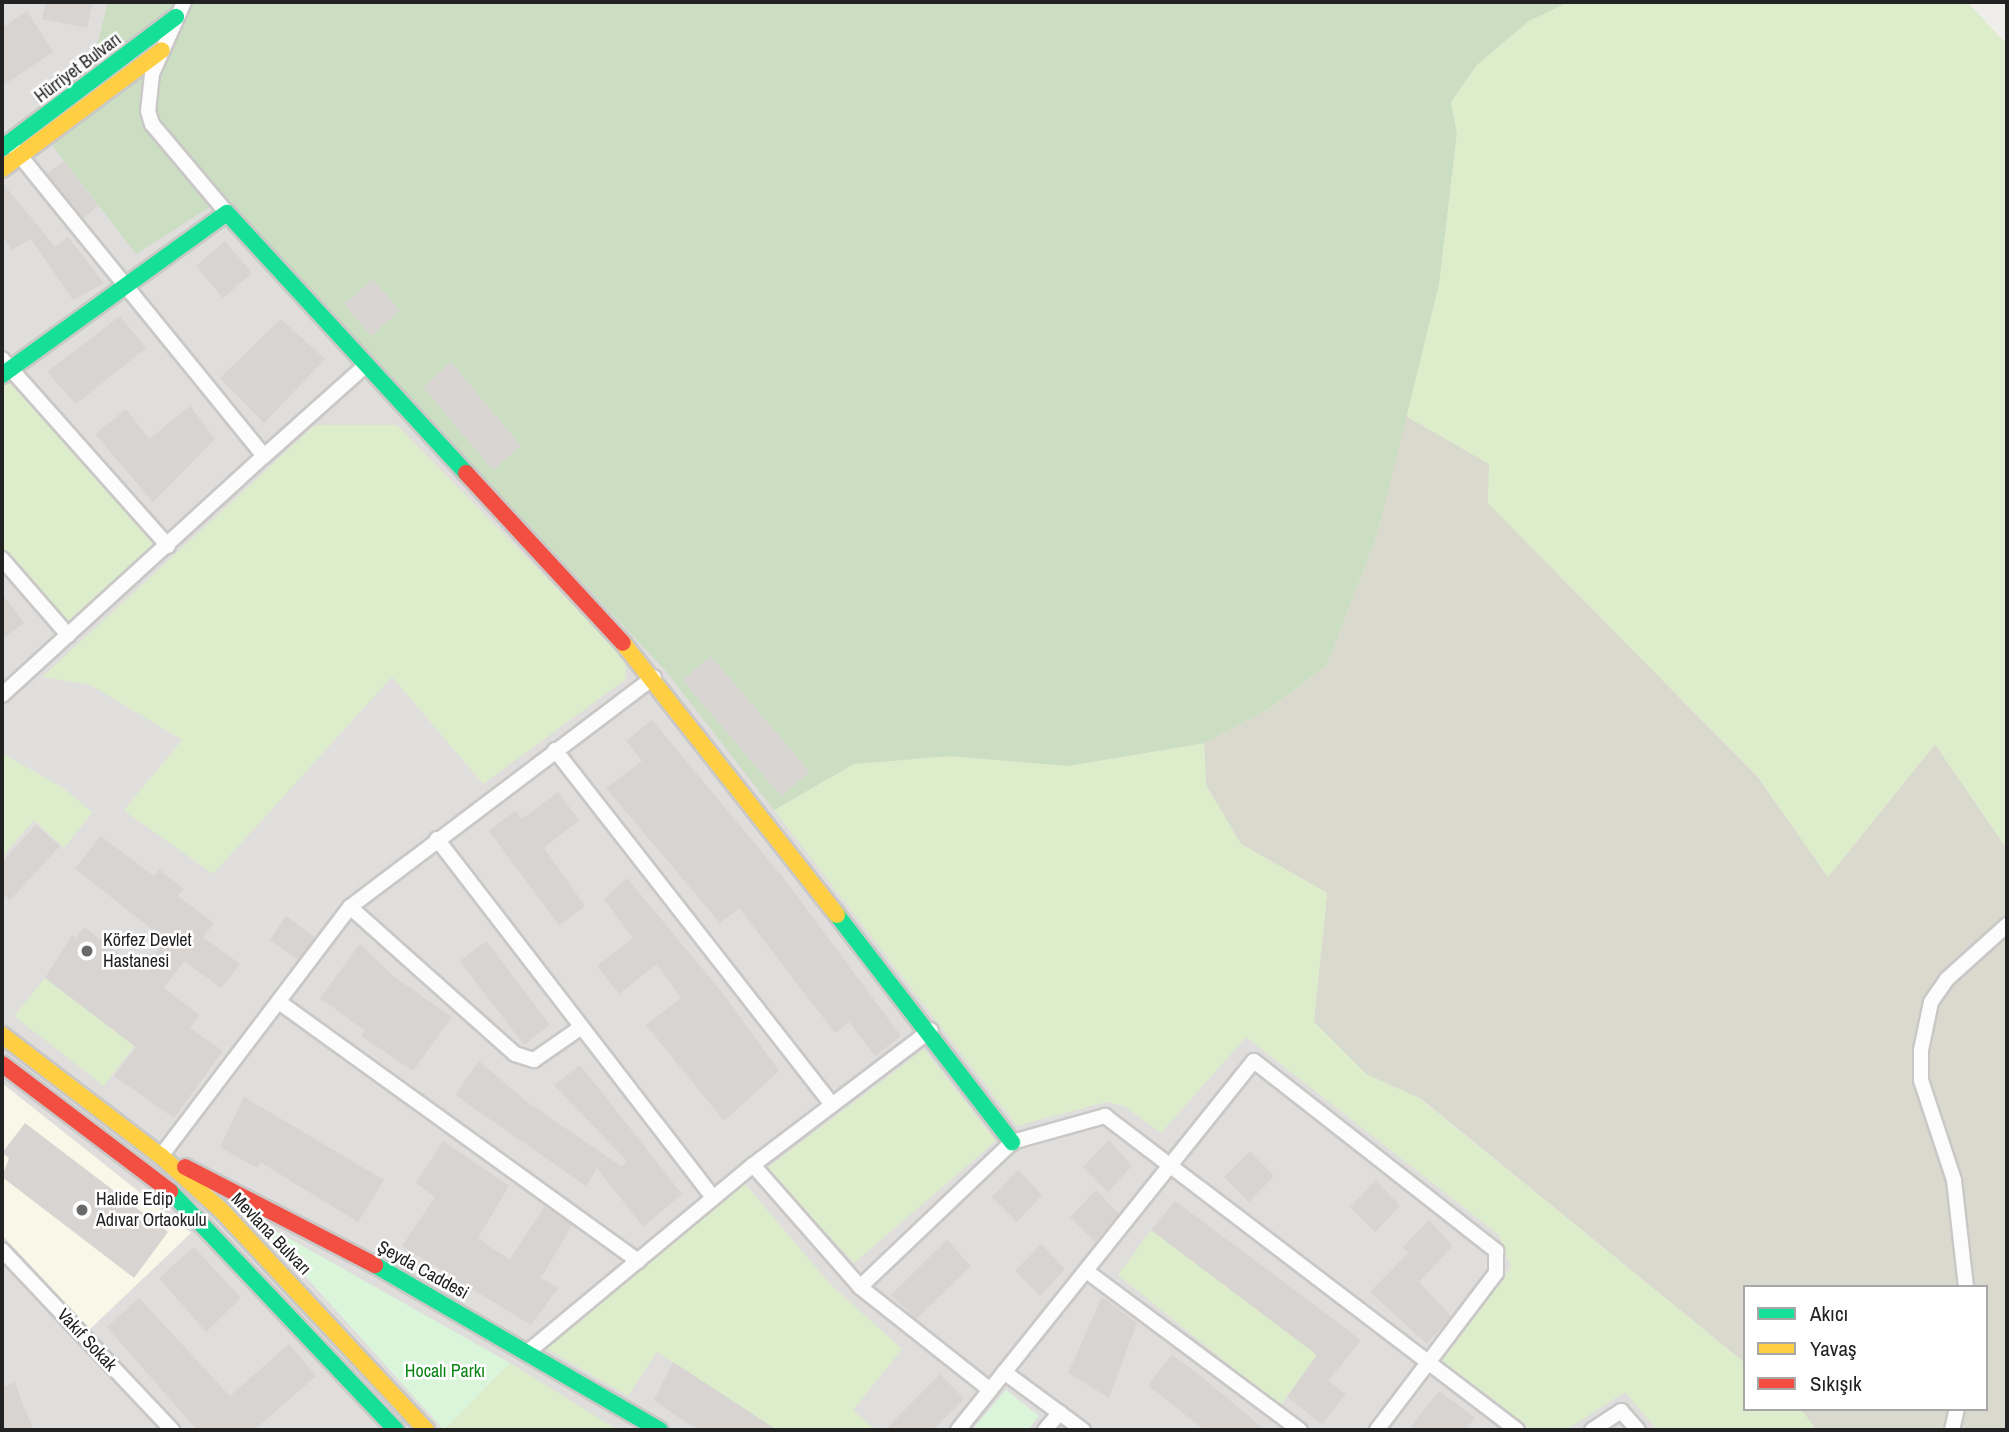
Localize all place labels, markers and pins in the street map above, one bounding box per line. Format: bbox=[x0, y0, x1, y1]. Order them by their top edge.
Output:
place label: Körfez Devlet Hastanesi bbox=[103, 930, 192, 972]
marker: Körfez Devlet Hastanesi bbox=[77, 941, 97, 961]
place label: Halide Edip Adıvar Ortaokulu bbox=[96, 1189, 207, 1232]
marker: Halide Edip Adıvar Ortaokulu bbox=[74, 1202, 90, 1218]

